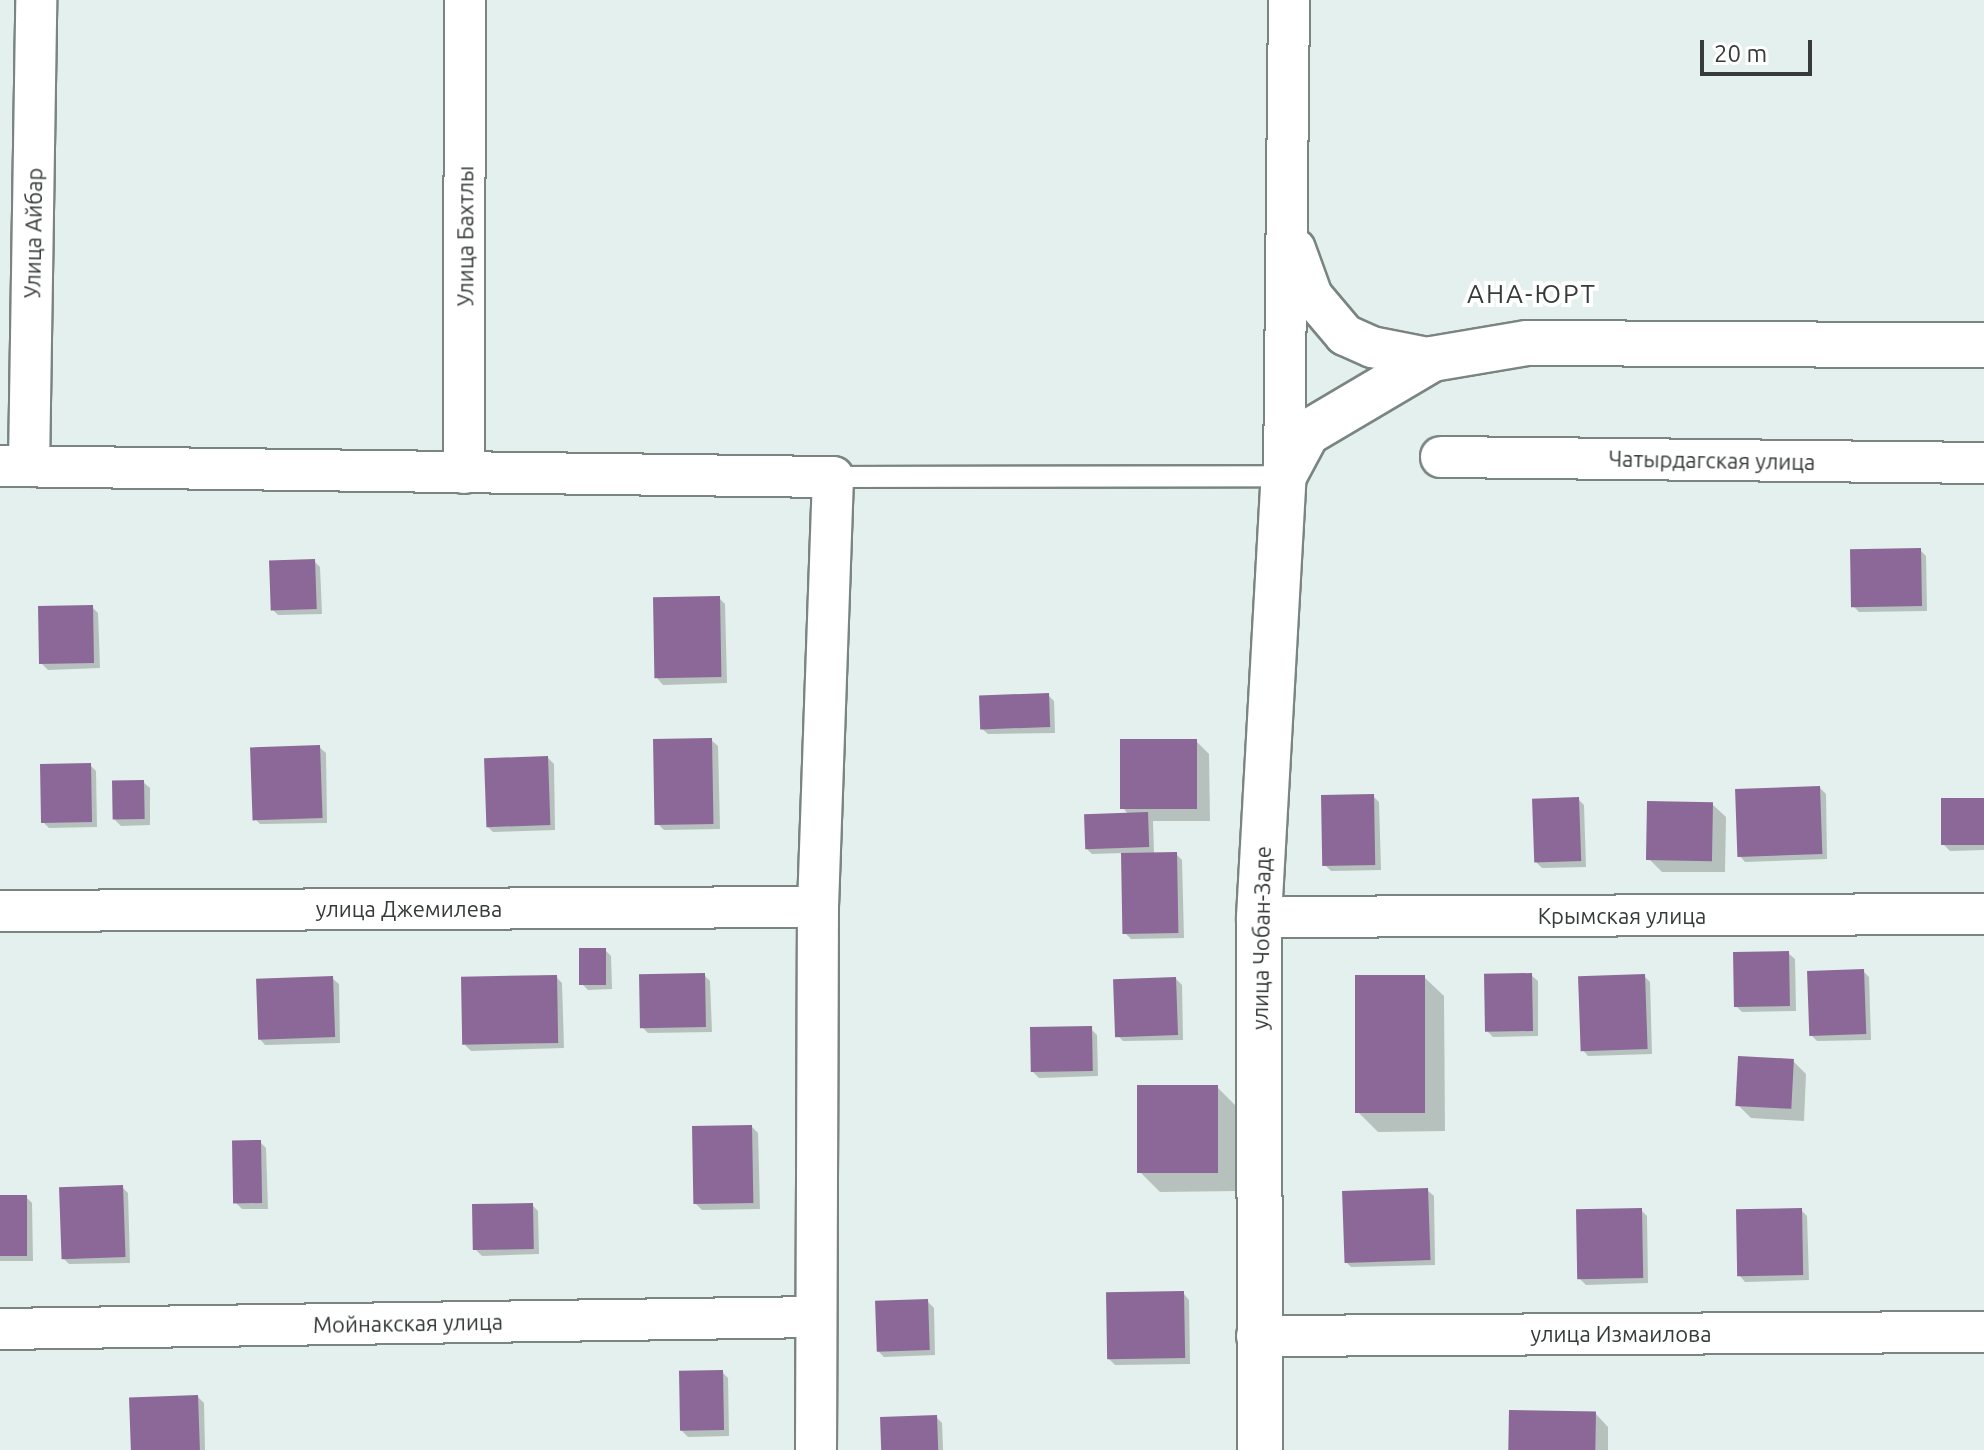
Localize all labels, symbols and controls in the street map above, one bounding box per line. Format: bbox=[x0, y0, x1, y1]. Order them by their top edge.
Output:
scale bar bbox=[1704, 24, 1816, 74]
text: 20 m bbox=[1714, 40, 1767, 67]
street label: Улица Бахтлы bbox=[452, 166, 478, 306]
street label: Улица Айбар bbox=[19, 167, 47, 299]
district label: АНА-ЮРТ bbox=[1467, 278, 1597, 310]
street label: Чатырдагская улица bbox=[1608, 445, 1816, 475]
street label: улица Чобан-Заде bbox=[1246, 846, 1276, 1030]
street label: улица Джемилева bbox=[316, 896, 502, 922]
street label: Крымская улица bbox=[1538, 903, 1706, 929]
street label: Мойнакская улица bbox=[313, 1308, 503, 1338]
street label: улица Измаилова bbox=[1530, 1321, 1712, 1347]

